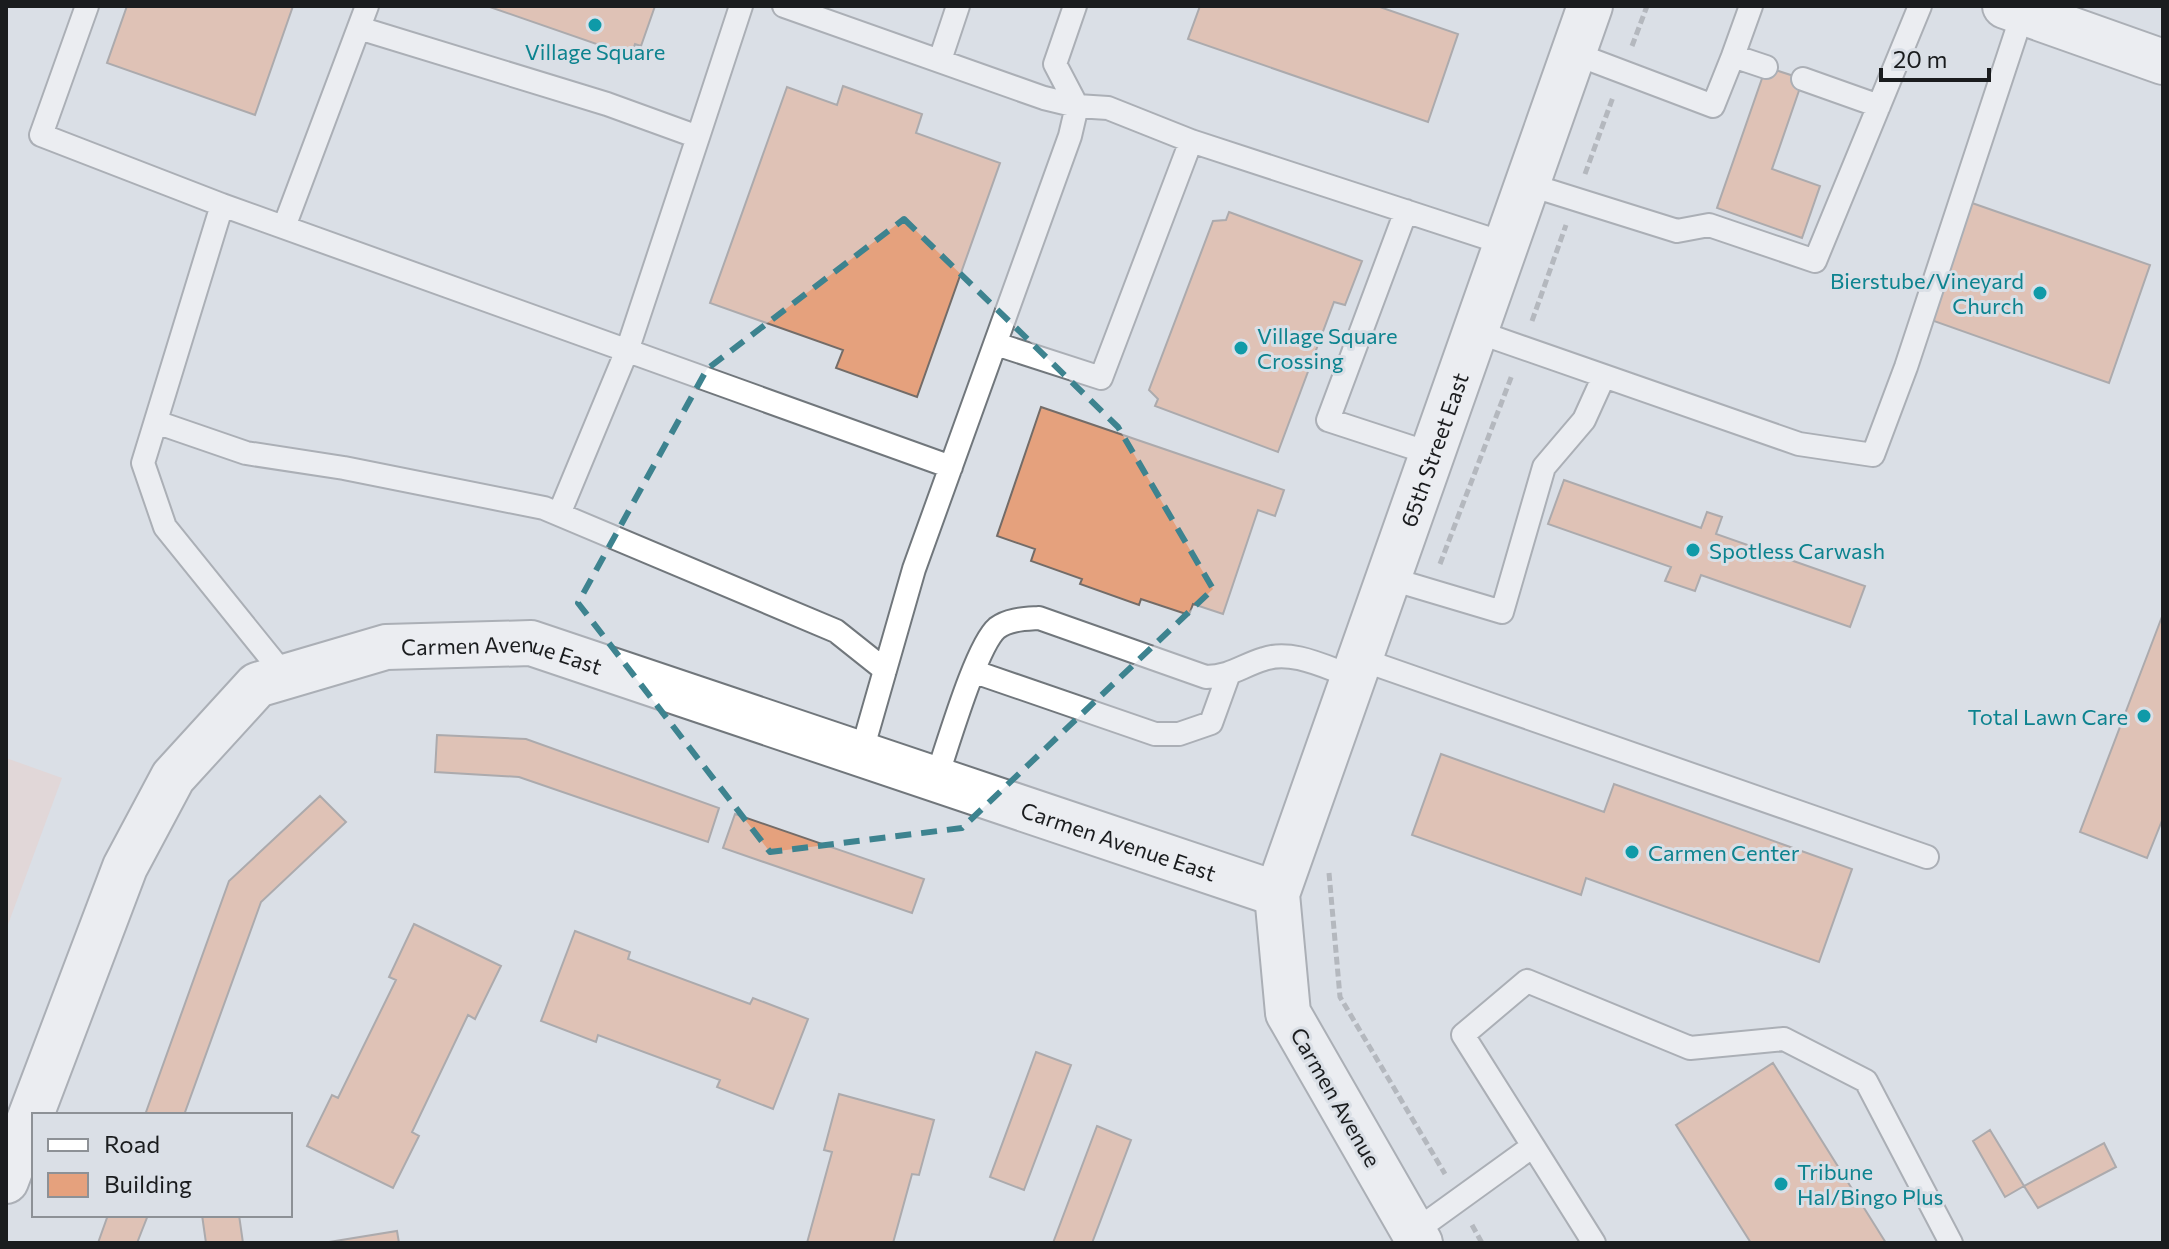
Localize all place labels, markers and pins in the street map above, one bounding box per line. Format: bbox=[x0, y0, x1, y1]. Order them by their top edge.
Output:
marker: Village Square bbox=[586, 16, 604, 34]
place label: Village Square bbox=[525, 38, 665, 65]
place label: Bierstube/Vineyard Church bbox=[1830, 267, 2024, 319]
marker: Bierstube/Vineyard Church bbox=[2031, 284, 2049, 302]
place label: Village Square Crossing bbox=[1257, 322, 1398, 374]
marker: Village Square Crossing bbox=[1232, 339, 1250, 357]
place label: Spotless Carwash bbox=[1709, 537, 1885, 564]
marker: Spotless Carwash bbox=[1684, 541, 1702, 559]
place label: Total Lawn Care bbox=[1967, 703, 2128, 730]
marker: Total Lawn Care bbox=[2135, 707, 2153, 725]
place label: Carmen Center bbox=[1648, 839, 1800, 866]
marker: Carmen Center bbox=[1623, 843, 1641, 861]
place label: Tribune Hal/Bingo Plus bbox=[1797, 1158, 1944, 1210]
marker: Tribune Hal/Bingo Plus bbox=[1772, 1175, 1790, 1193]

